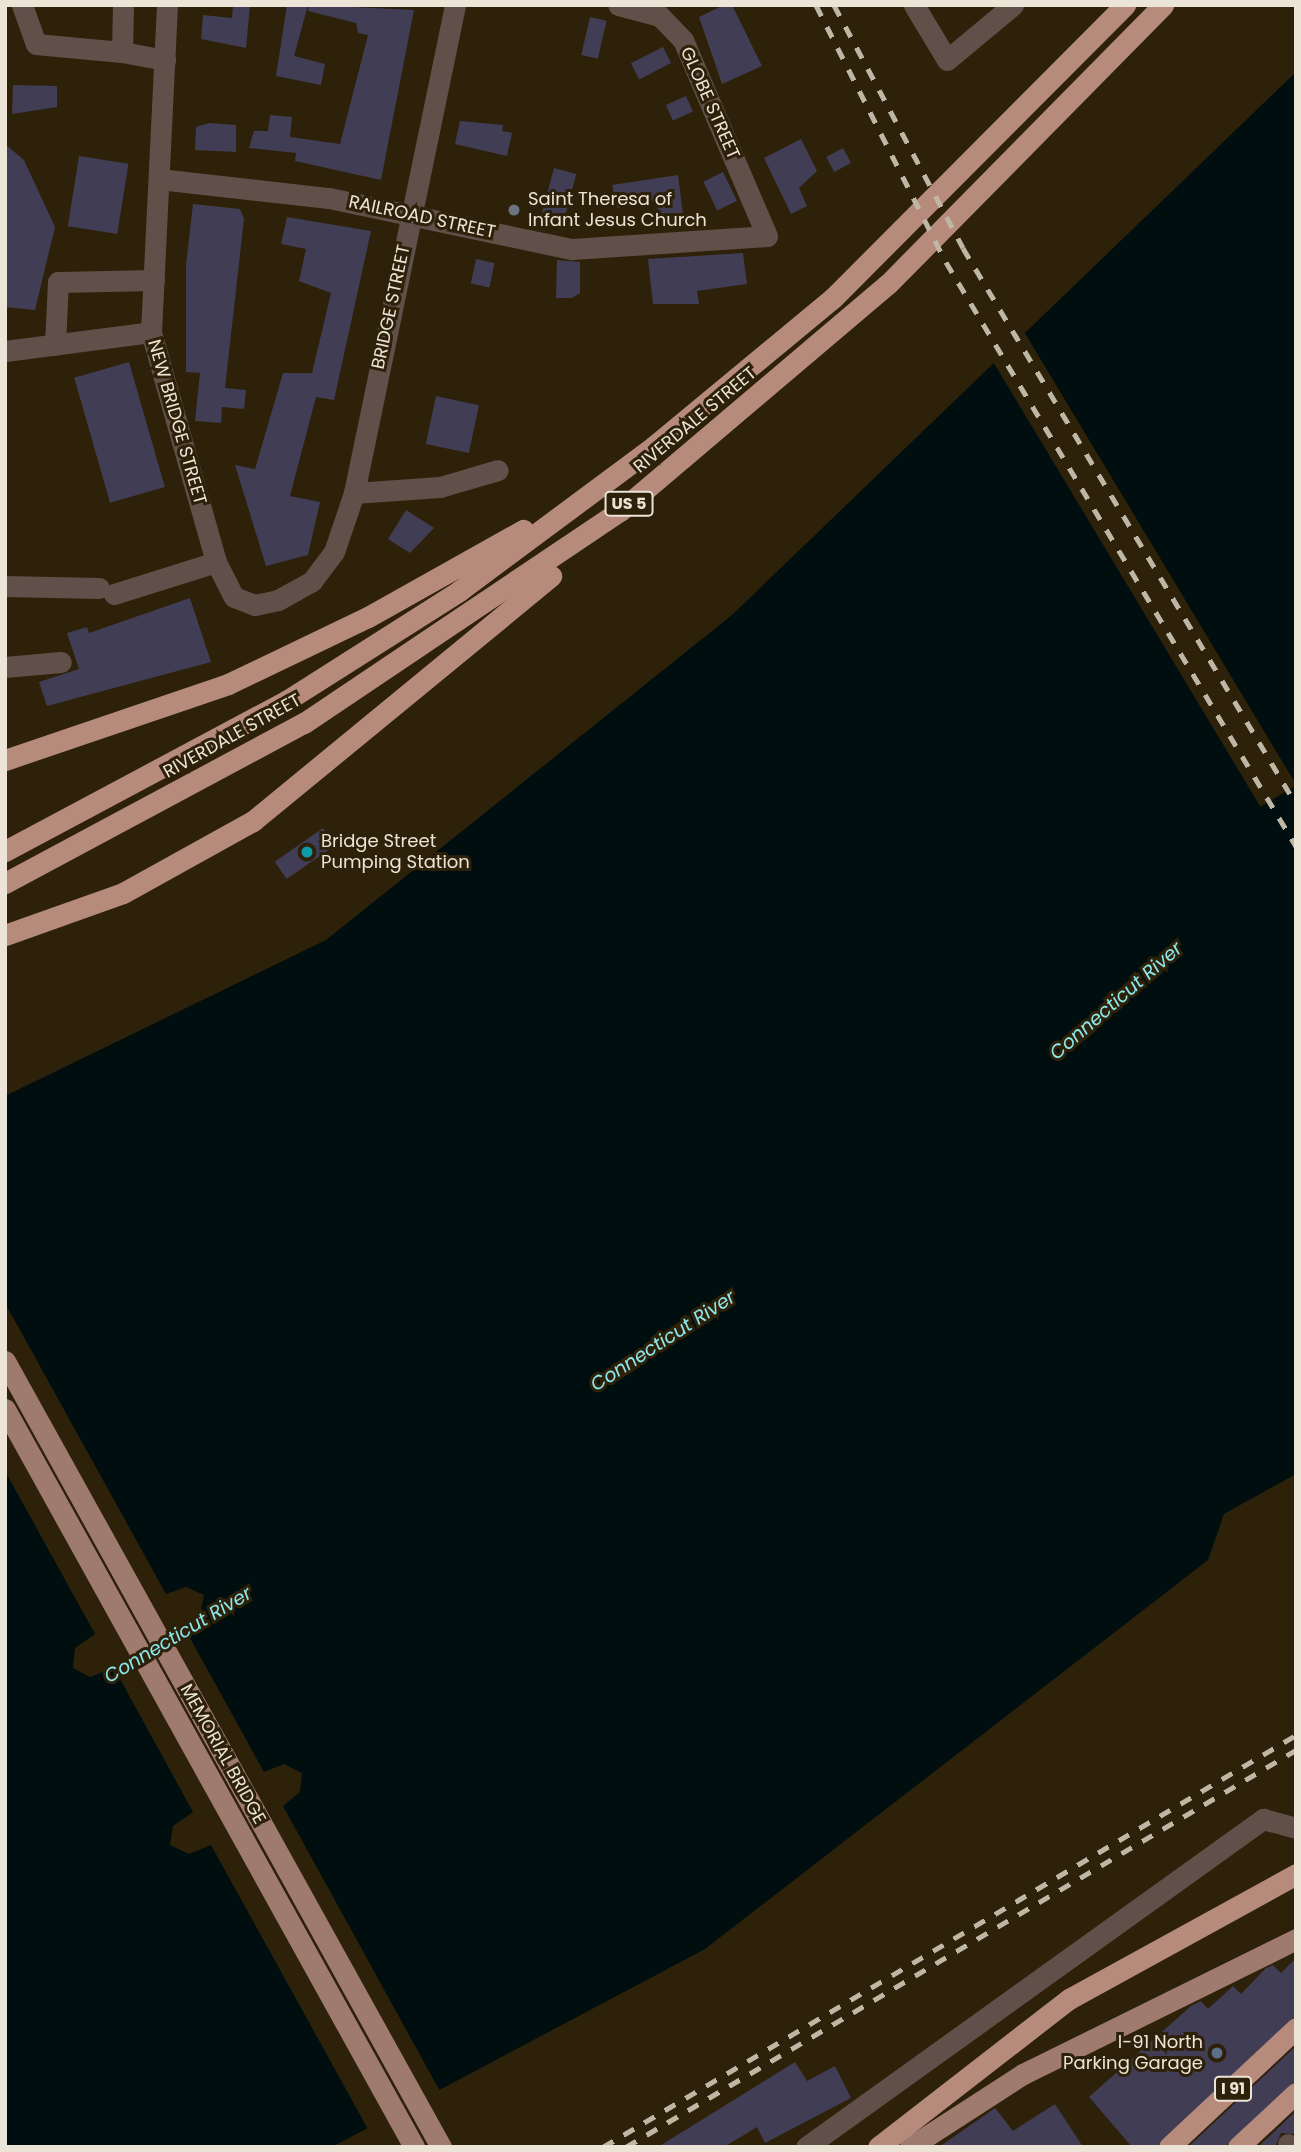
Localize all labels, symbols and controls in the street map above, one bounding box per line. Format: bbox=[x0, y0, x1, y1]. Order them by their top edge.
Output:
street label: GLOBE STREET bbox=[676, 44, 744, 162]
place label: Saint Theresa of Infant Jesus Church bbox=[528, 189, 707, 232]
street label: RAILROAD STREET bbox=[347, 191, 497, 243]
marker: Saint Theresa of Infant Jesus Church bbox=[506, 202, 522, 218]
street label: BRIDGE STREET bbox=[367, 243, 415, 371]
street label: NEW BRIDGE STREET bbox=[143, 337, 211, 507]
street label: RIVERDALE STREET bbox=[629, 362, 761, 478]
road number: US 5 bbox=[604, 491, 654, 516]
street label: RIVERDALE STREET bbox=[159, 689, 305, 783]
place label: Bridge Street Pumping Station bbox=[321, 831, 470, 874]
marker: Bridge Street Pumping Station bbox=[299, 844, 315, 860]
water label: Connecticut River bbox=[1045, 937, 1187, 1065]
water label: Connecticut River bbox=[586, 1286, 740, 1396]
water label: Connecticut River bbox=[100, 1582, 256, 1688]
street label: MEMORIAL BRIDGE bbox=[176, 1680, 270, 1828]
place label: I-91 North Parking Garage bbox=[1063, 2032, 1203, 2074]
marker: I-91 North Parking Garage bbox=[1209, 2045, 1225, 2061]
road number: I 91 bbox=[1214, 2076, 1252, 2102]

